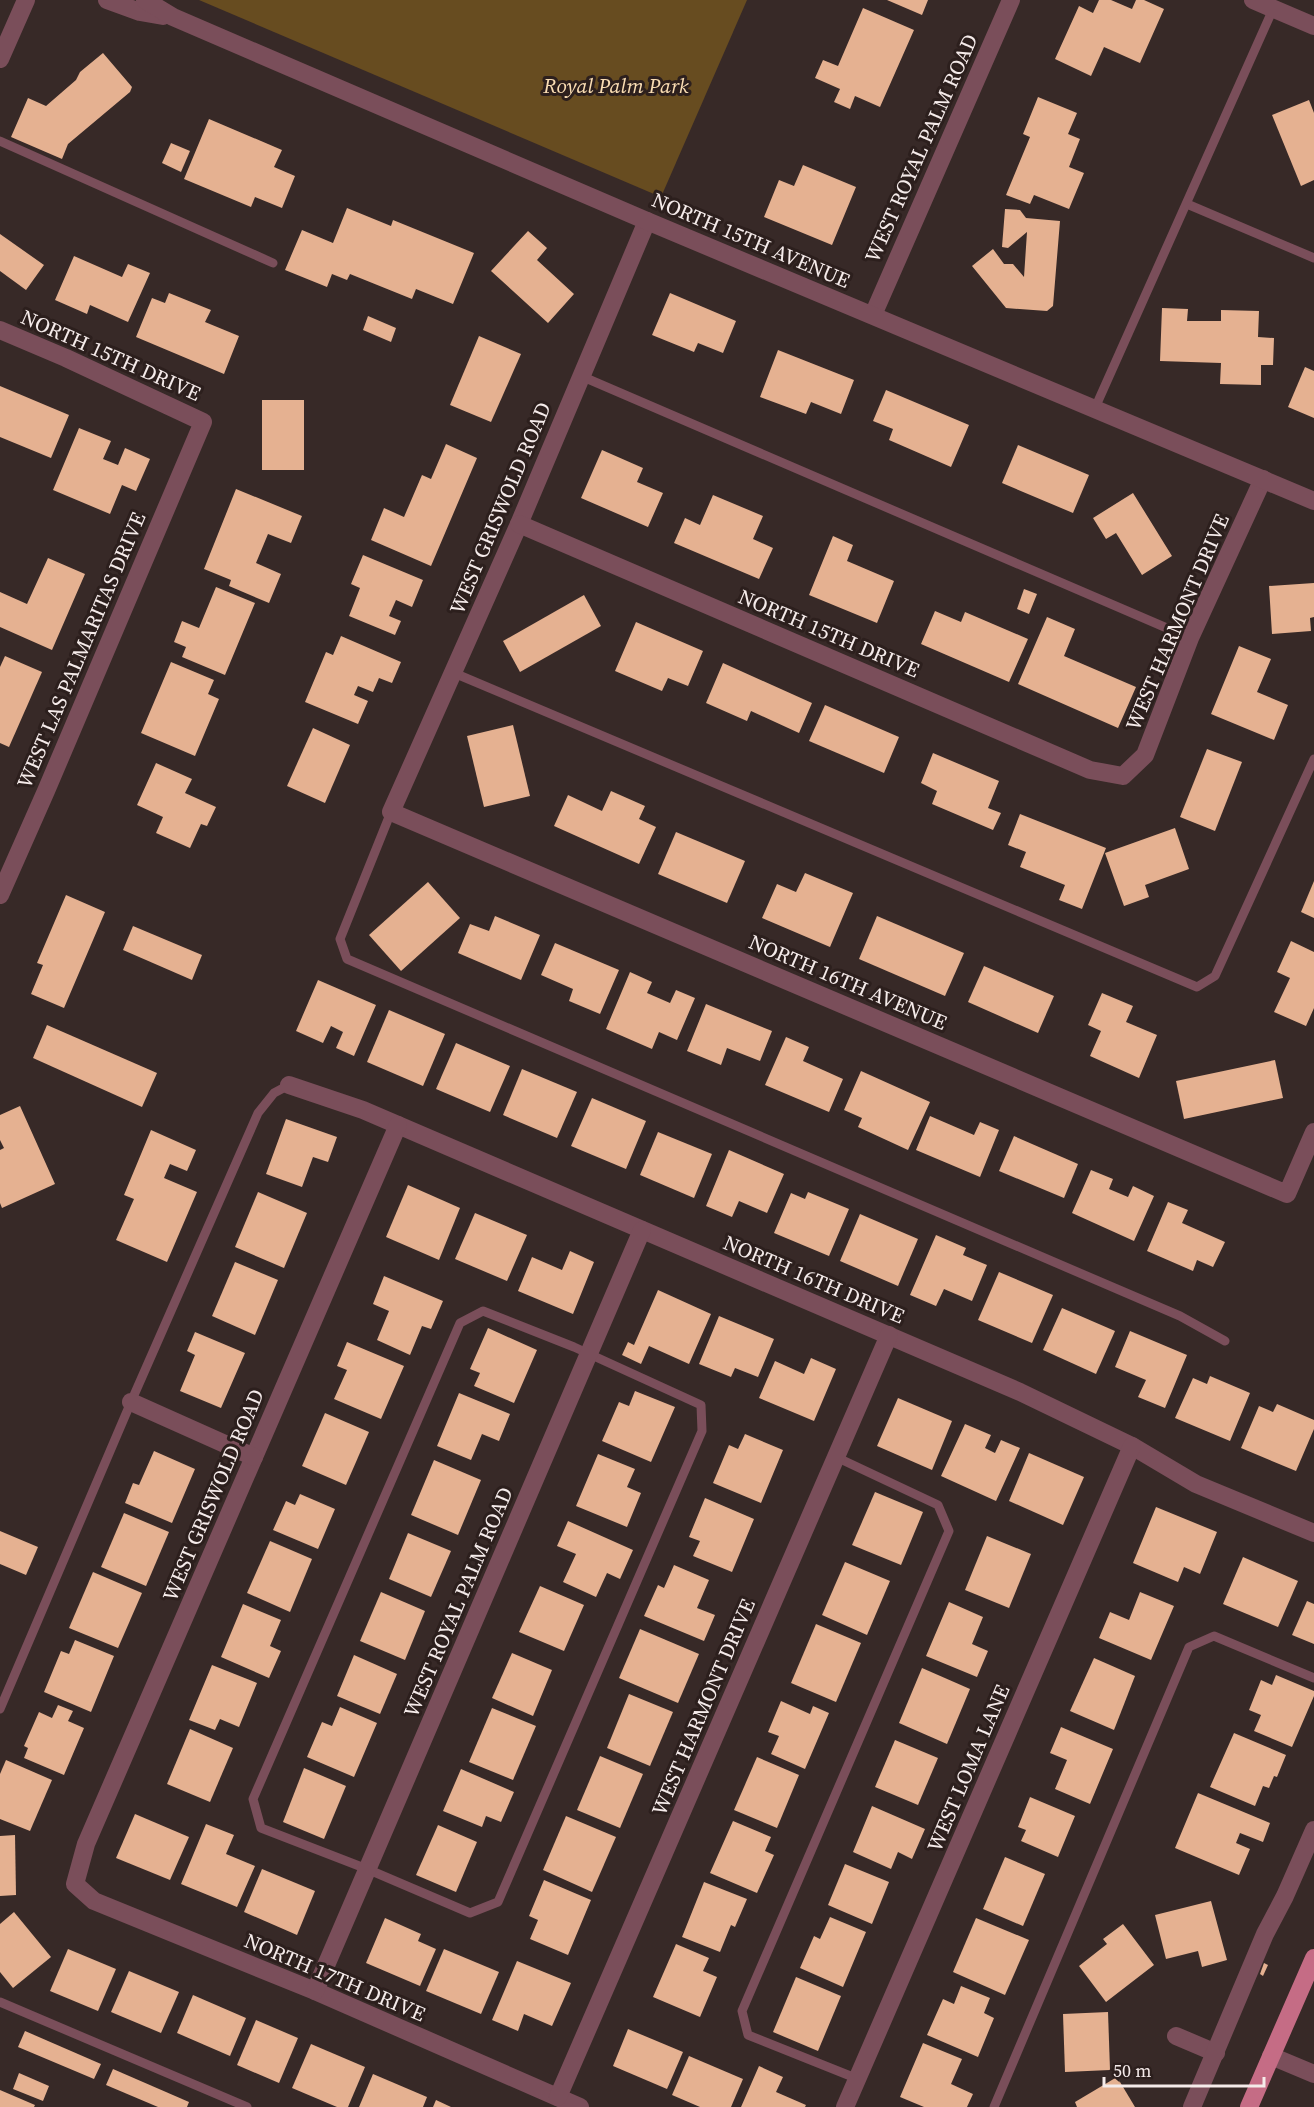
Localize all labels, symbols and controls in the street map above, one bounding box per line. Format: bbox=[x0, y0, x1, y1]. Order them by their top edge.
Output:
street label: WEST ROYAL PALM ROAD bbox=[857, 29, 985, 267]
park label: Royal Palm Park bbox=[542, 71, 689, 100]
street label: NORTH 15TH AVENUE bbox=[647, 185, 855, 295]
street label: NORTH 15TH DRIVE bbox=[16, 302, 206, 408]
street label: WEST GRISWOLD ROAD bbox=[442, 397, 558, 619]
street label: WEST LAS PALMARITAS DRIVE bbox=[10, 508, 152, 792]
street label: WEST HARMONT DRIVE bbox=[1118, 509, 1236, 735]
street label: NORTH 15TH DRIVE bbox=[734, 582, 924, 684]
street label: NORTH 16TH AVENUE bbox=[744, 927, 952, 1037]
street label: NORTH 16TH DRIVE bbox=[719, 1228, 909, 1330]
street label: WEST GRISWOLD ROAD bbox=[155, 1384, 271, 1606]
street label: WEST ROYAL PALM ROAD bbox=[396, 1483, 520, 1721]
street label: WEST HARMONT DRIVE bbox=[644, 1594, 762, 1820]
street label: WEST LOMA LANE bbox=[920, 1680, 1016, 1856]
street label: NORTH 17TH DRIVE bbox=[240, 1926, 430, 2028]
scale bar bbox=[1104, 2050, 1264, 2088]
text: 50 m bbox=[1113, 2058, 1151, 2083]

